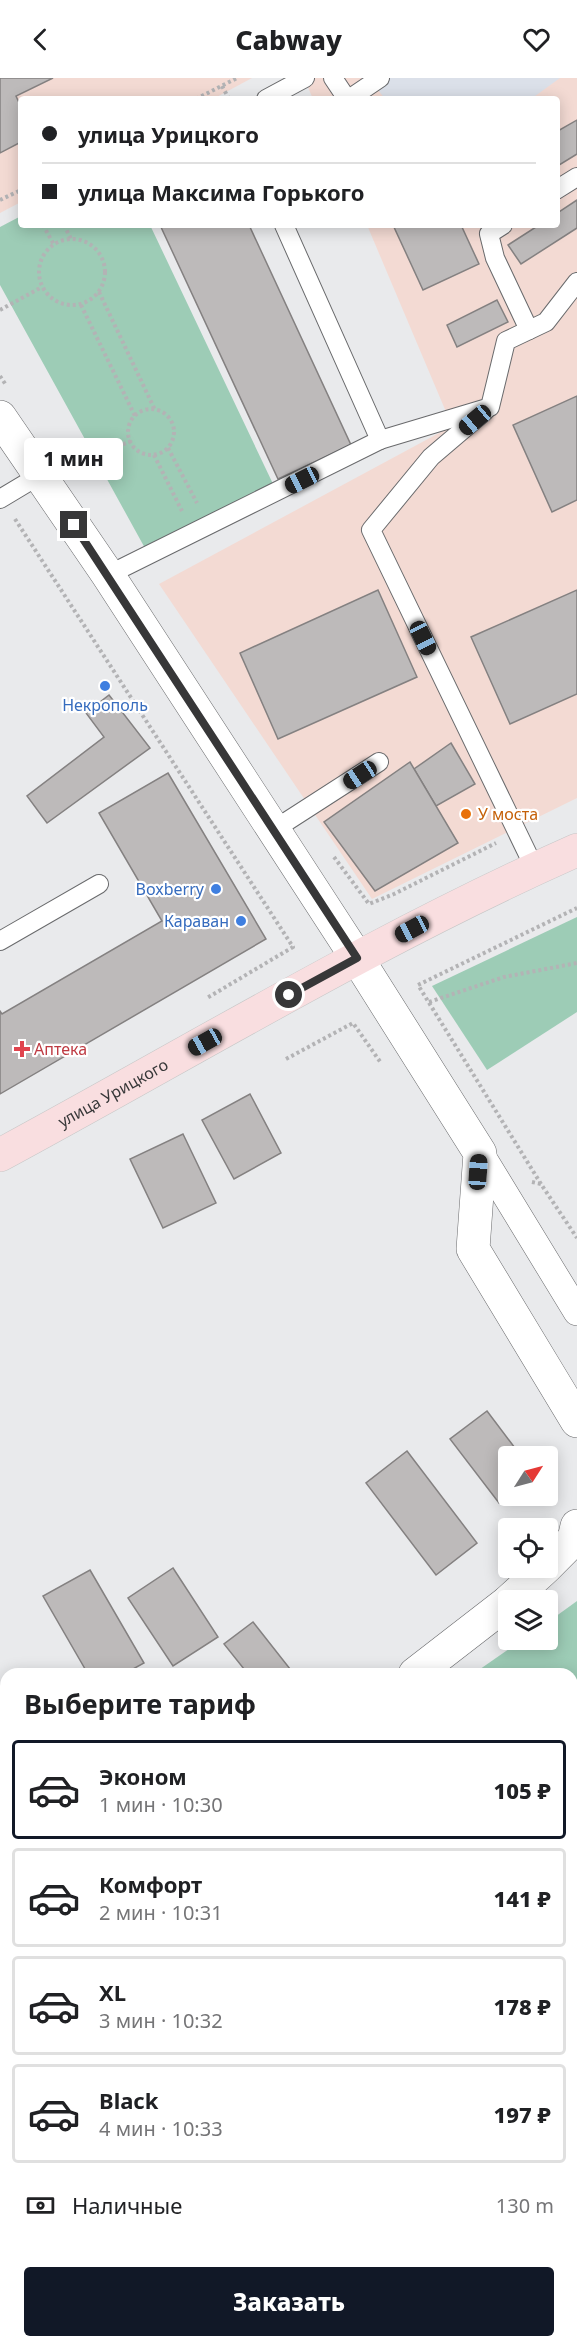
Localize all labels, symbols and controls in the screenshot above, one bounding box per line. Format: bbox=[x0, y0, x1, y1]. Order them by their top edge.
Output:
text: Cabway bbox=[235, 21, 342, 58]
icon: back bbox=[24, 23, 57, 56]
icon: heart bbox=[520, 23, 553, 56]
text: улица Урицкого bbox=[78, 119, 259, 149]
text: улица Максима Горького bbox=[78, 177, 365, 207]
car bbox=[455, 402, 495, 438]
callout: 1 мин bbox=[25, 438, 124, 480]
text: 1 мин bbox=[43, 445, 104, 472]
car bbox=[282, 464, 322, 496]
route end bbox=[60, 511, 87, 538]
car bbox=[407, 618, 439, 658]
marker: Некрополь bbox=[98, 679, 112, 693]
place label: Некрополь bbox=[62, 694, 148, 716]
car bbox=[340, 758, 380, 792]
place label: У моста bbox=[478, 803, 538, 825]
marker: У моста bbox=[459, 807, 473, 821]
place label: Boxberry bbox=[136, 878, 205, 900]
marker: Boxberry bbox=[209, 882, 223, 896]
place label: Караван bbox=[164, 910, 229, 932]
car bbox=[392, 913, 432, 945]
marker: Караван bbox=[234, 914, 248, 928]
route start bbox=[275, 981, 302, 1008]
car bbox=[185, 1025, 225, 1059]
place label: Аптека bbox=[34, 1038, 87, 1060]
marker: Аптека bbox=[15, 1042, 29, 1056]
street label: улица Урицкого bbox=[54, 1053, 172, 1132]
car bbox=[468, 1153, 488, 1191]
north arrow bbox=[498, 1446, 558, 1506]
map controls bbox=[498, 1446, 558, 1650]
button: locate bbox=[498, 1518, 558, 1578]
button: layers bbox=[498, 1590, 558, 1650]
text: Выберите тариф bbox=[24, 1685, 256, 1722]
text: Эконом bbox=[99, 1761, 187, 1791]
icon: car bbox=[27, 1763, 81, 1817]
text: 105 ₽ bbox=[494, 1775, 551, 1805]
text: 1 мин · 10:30 bbox=[99, 1791, 223, 1818]
text: Комфорт bbox=[99, 1869, 202, 1899]
icon: car bbox=[27, 1871, 81, 1925]
text: 141 ₽ bbox=[494, 1883, 551, 1913]
text: 2 мин · 10:31 bbox=[99, 1899, 223, 1926]
text: XL bbox=[99, 1977, 126, 2007]
icon: car bbox=[27, 1979, 81, 2033]
text: 178 ₽ bbox=[494, 1991, 551, 2021]
text: 3 мин · 10:32 bbox=[99, 2007, 223, 2034]
text: Black bbox=[99, 2085, 158, 2115]
icon: car bbox=[27, 2087, 81, 2141]
text: 197 ₽ bbox=[494, 2099, 551, 2129]
text: 4 мин · 10:33 bbox=[99, 2115, 223, 2142]
icon: cash bbox=[24, 2189, 57, 2222]
text: Наличные bbox=[72, 2190, 182, 2220]
text: 130 m bbox=[496, 2192, 554, 2219]
button: Заказать bbox=[24, 2267, 554, 2336]

